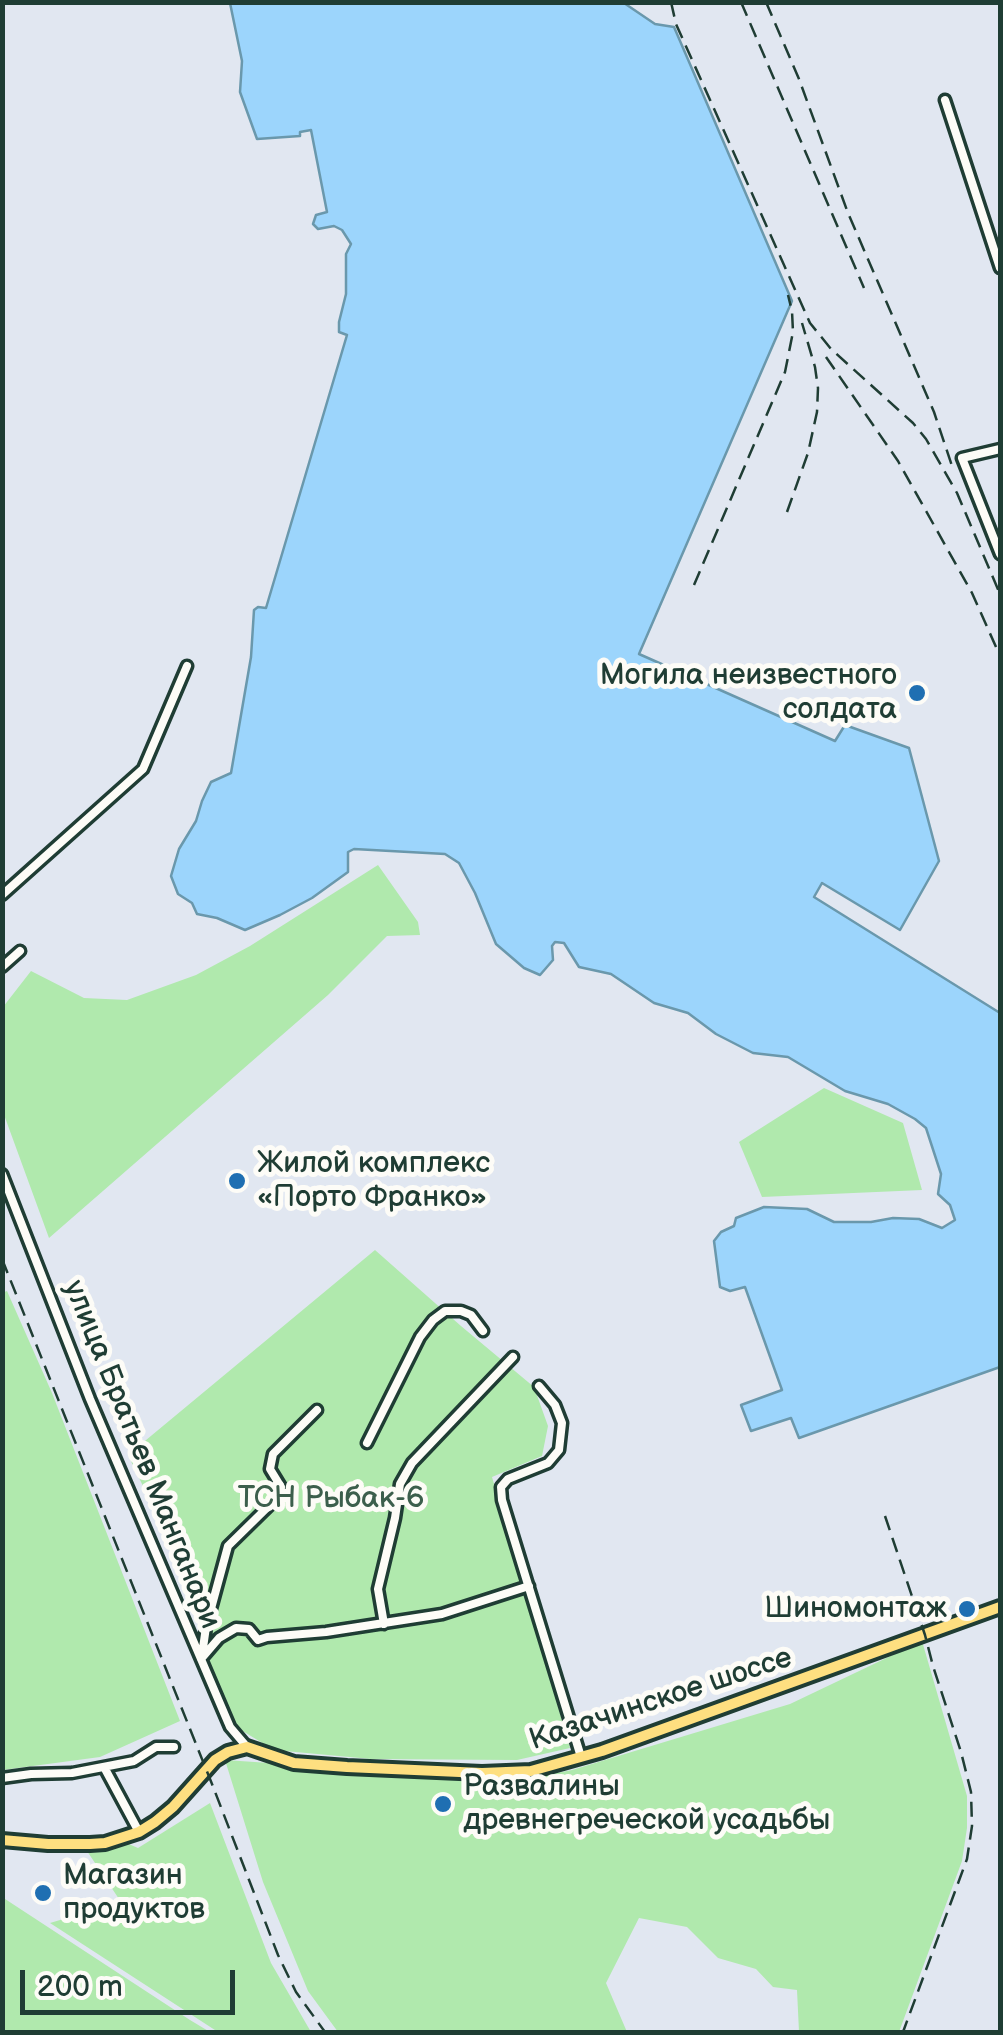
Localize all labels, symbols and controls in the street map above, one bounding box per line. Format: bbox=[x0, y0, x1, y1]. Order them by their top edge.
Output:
place label: Могила неизвестного солдата bbox=[600, 658, 897, 728]
marker: Могила неизвестного солдата bbox=[906, 682, 928, 704]
place label: Жилой комплекс «Порто Франко» bbox=[257, 1146, 490, 1216]
marker: Жилой комплекс «Порто Франко» bbox=[226, 1170, 248, 1192]
street label: улица Братьев Манганари bbox=[54, 1275, 228, 1635]
park label: ТСН Рыбак-6 bbox=[238, 1481, 424, 1517]
place label: Шиномонтаж bbox=[764, 1591, 947, 1627]
marker: Шиномонтаж bbox=[956, 1598, 978, 1620]
street label: Казачинское шоссе bbox=[525, 1641, 797, 1759]
place label: Развалины древнегреческой усадьбы bbox=[463, 1769, 830, 1840]
marker: Развалины древнегреческой усадьбы bbox=[432, 1793, 454, 1815]
place label: Магазин продуктов bbox=[63, 1858, 205, 1928]
marker: Магазин продуктов bbox=[32, 1882, 54, 1904]
scale bar bbox=[25, 1950, 240, 2012]
text: 200 m bbox=[37, 1969, 123, 2005]

